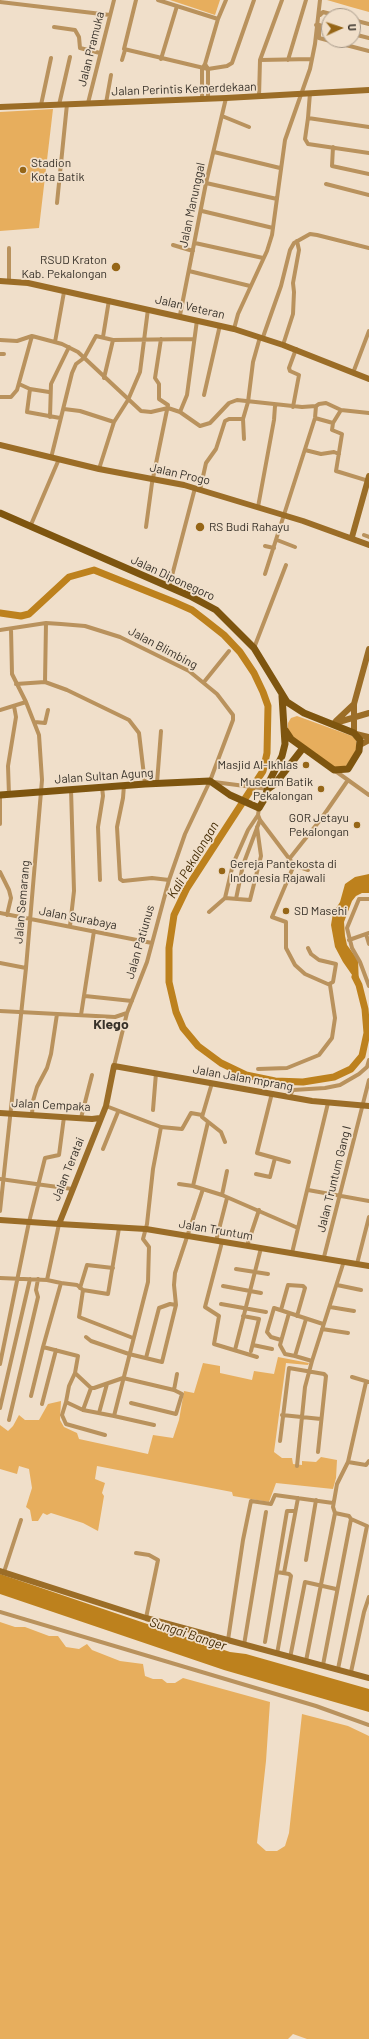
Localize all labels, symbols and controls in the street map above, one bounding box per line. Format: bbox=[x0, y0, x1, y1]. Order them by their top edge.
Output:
north arrow bbox=[321, 8, 361, 48]
street label: Jalan Pramuka bbox=[75, 10, 107, 88]
text: U bbox=[346, 24, 359, 31]
street label: Jalan Perintis Kemerdekaan bbox=[111, 79, 257, 99]
place label: Stadion Kota Batik bbox=[31, 156, 84, 184]
street label: Jalan Manunggal bbox=[176, 161, 208, 249]
marker: Stadion Kota Batik bbox=[18, 165, 28, 175]
place label: RSUD Kraton Kab. Pekalongan bbox=[21, 253, 107, 281]
marker: RSUD Kraton Kab. Pekalongan bbox=[110, 261, 122, 273]
street label: Jalan Veteran bbox=[154, 292, 226, 322]
street label: Jalan Progo bbox=[148, 460, 212, 488]
place label: RS Budi Rahayu bbox=[209, 520, 290, 534]
marker: RS Budi Rahayu bbox=[194, 521, 206, 533]
street label: Jalan Diponegoro bbox=[129, 552, 217, 604]
street label: Jalan Blimbing bbox=[126, 624, 200, 672]
place label: Masjid Al-Ikhlas bbox=[218, 758, 298, 772]
marker: Masjid Al-Ikhlas bbox=[301, 760, 311, 770]
street label: Jalan Sultan Agung bbox=[54, 765, 154, 787]
place label: Museum Batik Pekalongan bbox=[240, 775, 313, 803]
marker: Museum Batik Pekalongan bbox=[316, 784, 326, 794]
place label: GOR Jetayu Pekalongan bbox=[289, 811, 349, 839]
water label: Kali Pekalongan bbox=[164, 819, 222, 901]
marker: GOR Jetayu Pekalongan bbox=[352, 820, 362, 830]
place label: Gereja Pantekosta di Indonesia Rajawali bbox=[230, 857, 337, 885]
street label: Jalan Semarang bbox=[11, 860, 33, 944]
marker: Gereja Pantekosta di Indonesia Rajawali bbox=[217, 866, 227, 876]
street label: Jalan Surabaya bbox=[38, 903, 118, 933]
street label: Jalan Patiunus bbox=[123, 903, 157, 981]
place label: SD Masehi bbox=[294, 904, 347, 918]
marker: SD Masehi bbox=[281, 906, 291, 916]
district label: Klego bbox=[93, 1016, 129, 1032]
street label: Jalan Jalan mprang bbox=[192, 1062, 294, 1094]
street label: Jalan Cempaka bbox=[11, 1096, 91, 1114]
street label: Jalan Truntum Gang I bbox=[314, 1124, 354, 1234]
street label: Jalan Teratai bbox=[49, 1135, 87, 1203]
street label: Jalan Truntum bbox=[178, 1216, 254, 1244]
water label: Sungai Banger bbox=[148, 1614, 228, 1654]

